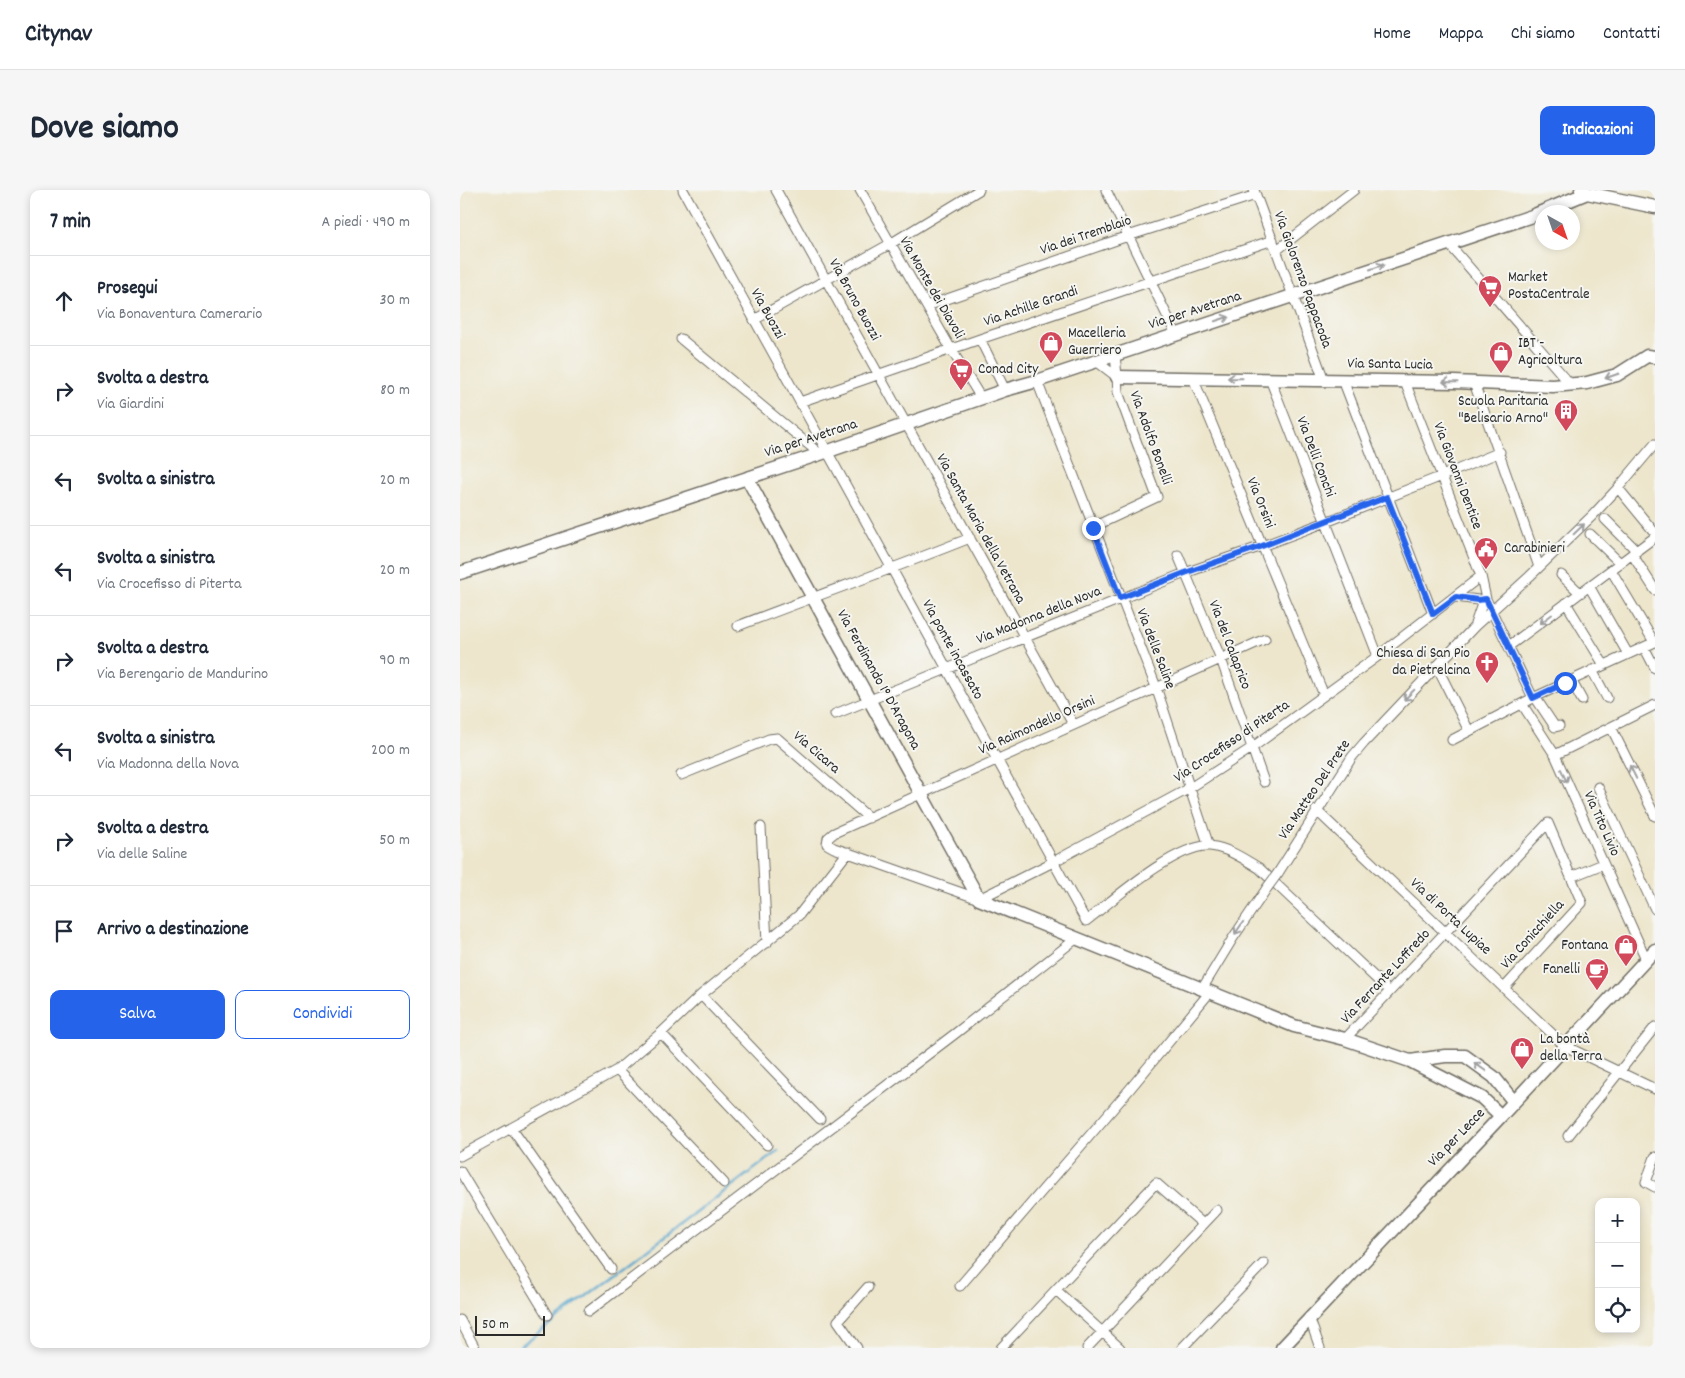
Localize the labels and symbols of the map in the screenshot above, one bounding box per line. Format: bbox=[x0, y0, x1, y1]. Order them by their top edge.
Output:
north arrow bbox=[1535, 205, 1580, 250]
street label: Via Giolorenzo Pappacoda bbox=[1267, 209, 1337, 352]
street label: Via dei Tremblaio bbox=[1037, 210, 1135, 262]
street label: Via Monte dei Diavoli bbox=[893, 233, 969, 344]
street label: Via Bruno Buozzi bbox=[822, 255, 886, 345]
one-way arrow bbox=[1368, 262, 1384, 272]
place label: Market PostaCentrale bbox=[1508, 267, 1590, 306]
supermarket icon: Market PostaCentrale bbox=[1477, 274, 1503, 308]
street label: Via Achille Grandi bbox=[981, 281, 1081, 333]
street label: Via Buozzi bbox=[744, 285, 790, 344]
street label: Via per Avetrana bbox=[1146, 285, 1245, 336]
one-way arrow bbox=[1214, 313, 1230, 323]
place label: Macelleria Guerriero bbox=[1068, 323, 1127, 362]
shop icon: Macelleria Guerriero bbox=[1038, 330, 1064, 364]
place label: IBT - Agricoltura bbox=[1518, 333, 1583, 372]
shop icon: IBT - Agricoltura bbox=[1488, 340, 1514, 374]
street label: Via Santa Lucia bbox=[1347, 353, 1434, 377]
supermarket icon: Conad City bbox=[948, 357, 974, 391]
place label: Conad City bbox=[978, 359, 1039, 381]
one-way arrow bbox=[1604, 372, 1620, 381]
one-way arrow bbox=[1228, 374, 1244, 383]
one-way arrow bbox=[1443, 378, 1459, 387]
street label: Via Adolfo Bonelli bbox=[1123, 388, 1177, 488]
place label: Scuola Paritaria "Belisario Arno" bbox=[1458, 391, 1549, 430]
building icon: Scuola Paritaria "Belisario Arno" bbox=[1553, 398, 1579, 432]
street label: Via per Avetrana bbox=[762, 413, 861, 464]
street label: Via Delli Conchi bbox=[1290, 413, 1341, 501]
street label: Via Giovanni Dentice bbox=[1426, 419, 1488, 533]
street label: Via Santa Maria della Vetrana bbox=[929, 450, 1031, 609]
street label: Via Orsini bbox=[1240, 474, 1280, 532]
route end bbox=[1082, 517, 1105, 540]
one-way arrow bbox=[1572, 523, 1585, 535]
public building icon: Carabinieri bbox=[1473, 536, 1499, 570]
place label: Carabinieri bbox=[1504, 538, 1565, 560]
street label: Via Madonna della Nova bbox=[973, 581, 1106, 651]
street label: Via ponte incassato bbox=[915, 596, 989, 704]
street label: Via del Calaprico bbox=[1202, 597, 1256, 693]
street label: Via delle Saline bbox=[1130, 605, 1181, 693]
street label: Via Ferdinando 1° D'Aragona bbox=[830, 606, 926, 755]
one-way arrow bbox=[1539, 613, 1553, 624]
place label: Chiesa di San Pio da Pietrelcina bbox=[1376, 643, 1471, 682]
church icon: Chiesa di San Pio da Pietrelcina bbox=[1474, 650, 1500, 684]
route start bbox=[1554, 672, 1577, 695]
one-way arrow bbox=[1403, 689, 1416, 701]
street label: Via Raimondello Orsini bbox=[975, 690, 1099, 762]
street label: Via Crocefisso di Piterta bbox=[1170, 694, 1295, 789]
street label: Via Cicara bbox=[788, 726, 845, 780]
street label: Via Matteo Del Prete bbox=[1273, 735, 1357, 844]
one-way arrow bbox=[1628, 765, 1638, 780]
one-way arrow bbox=[1560, 768, 1570, 783]
street label: Via Tito Livio bbox=[1577, 788, 1625, 860]
street label: Via di Porta Lupiae bbox=[1404, 873, 1496, 961]
street label: Via Conicchiella bbox=[1496, 895, 1571, 975]
one-way arrow bbox=[1234, 921, 1244, 935]
street label: Via Ferrante Loffredo bbox=[1336, 924, 1436, 1030]
shop icon: Fontana bbox=[1613, 933, 1639, 967]
place label: Fontana bbox=[1561, 935, 1609, 957]
cafe icon: Fanelli bbox=[1584, 957, 1610, 991]
place label: Fanelli bbox=[1543, 959, 1580, 981]
place label: La bontà della Terra bbox=[1540, 1029, 1603, 1068]
shop icon: La bontà della Terra bbox=[1509, 1036, 1535, 1070]
one-way arrow bbox=[1474, 1062, 1488, 1072]
street label: Via per Lecce bbox=[1423, 1103, 1491, 1172]
scale bar bbox=[475, 1313, 545, 1336]

